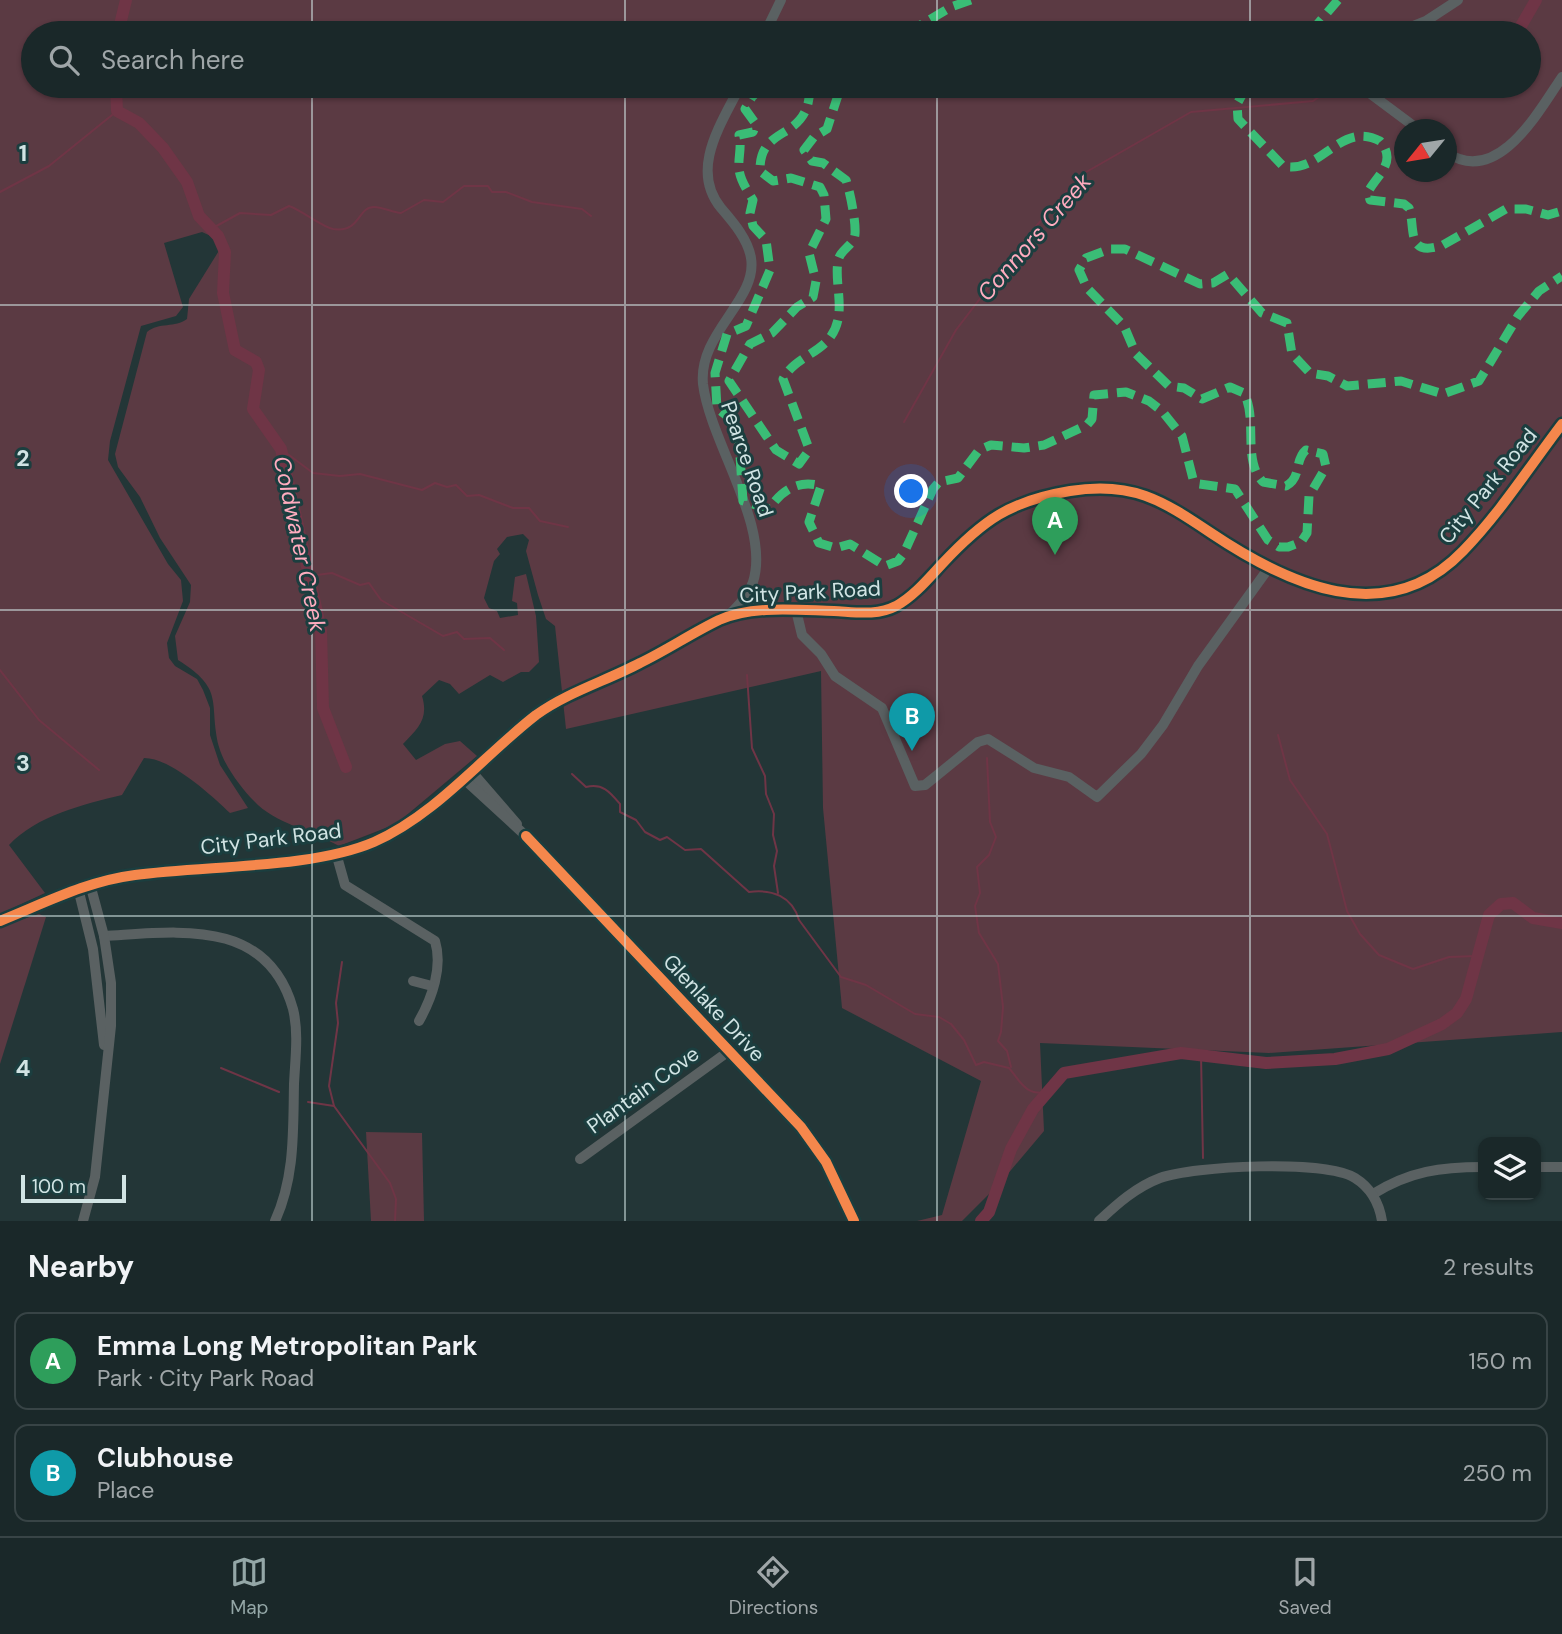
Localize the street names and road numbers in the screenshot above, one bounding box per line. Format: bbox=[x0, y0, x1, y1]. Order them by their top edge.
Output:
street label: Pearce Road bbox=[714, 397, 780, 521]
street label: City Park Road bbox=[1433, 422, 1543, 550]
street label: City Park Road bbox=[739, 574, 881, 610]
street label: City Park Road bbox=[199, 816, 343, 862]
street label: Glenlake Drive bbox=[657, 948, 771, 1068]
street label: Plantain Cove bbox=[581, 1040, 705, 1140]

